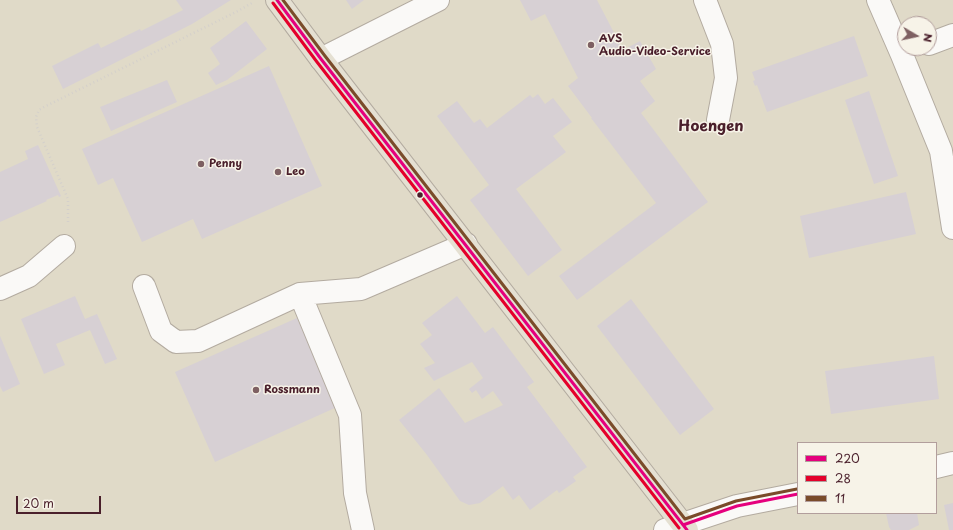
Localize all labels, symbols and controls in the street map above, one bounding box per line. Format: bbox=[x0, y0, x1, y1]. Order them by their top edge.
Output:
north arrow bbox=[897, 16, 937, 56]
place label: AVS Audio-Video-Service bbox=[599, 32, 711, 58]
text: N bbox=[919, 32, 937, 43]
marker: AVS Audio-Video-Service bbox=[586, 40, 596, 50]
district label: Hoengen bbox=[678, 118, 744, 136]
place label: Penny bbox=[209, 157, 242, 171]
marker: Penny bbox=[196, 159, 206, 169]
place label: Leo bbox=[286, 165, 305, 179]
marker: Leo bbox=[273, 167, 283, 177]
unlabelled marker bbox=[415, 190, 425, 200]
place label: Rossmann bbox=[264, 383, 320, 397]
marker: Rossmann bbox=[251, 385, 261, 395]
legend bbox=[797, 442, 937, 514]
text: 220 bbox=[835, 449, 860, 467]
text: 28 bbox=[835, 469, 851, 487]
scale bar bbox=[18, 488, 103, 514]
text: 11 bbox=[835, 489, 845, 507]
text: 20 m bbox=[23, 494, 54, 512]

